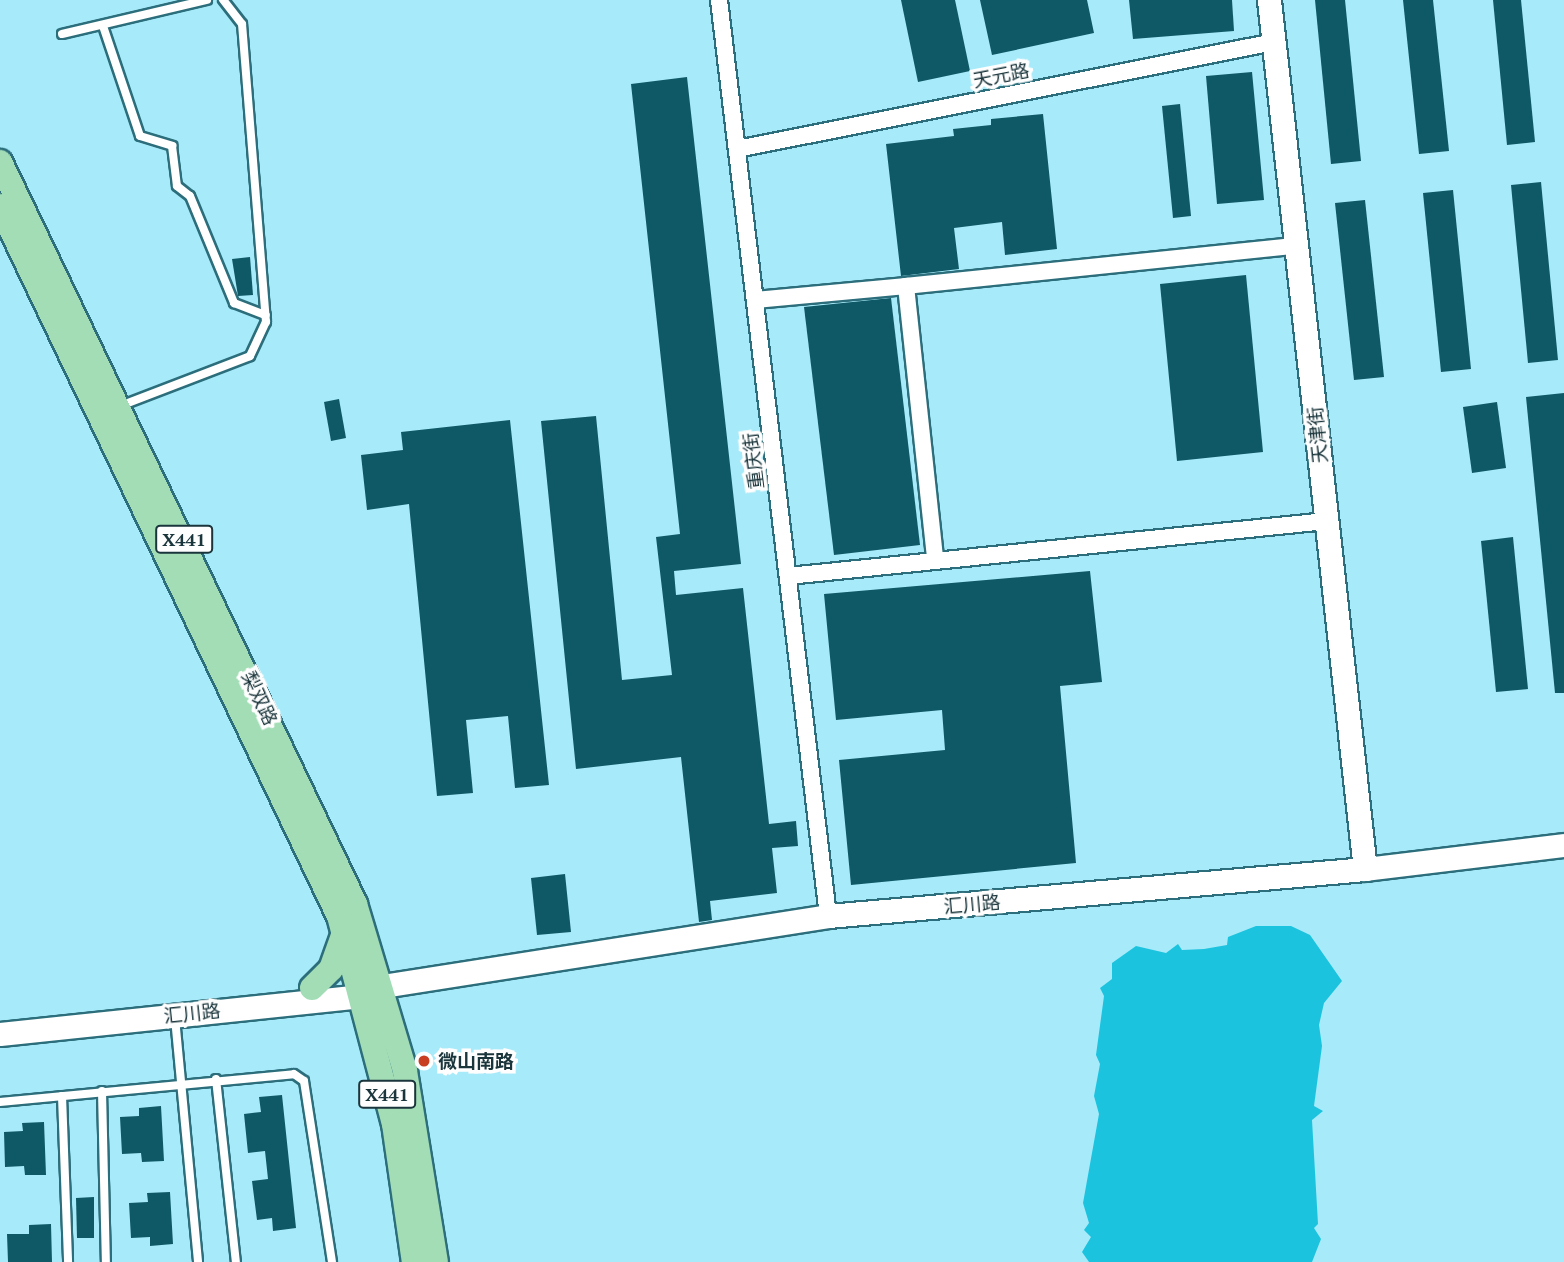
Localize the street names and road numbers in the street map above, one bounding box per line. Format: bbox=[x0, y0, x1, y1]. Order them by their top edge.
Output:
street label: 天元路 bbox=[971, 58, 1031, 92]
street label: 天津街 bbox=[1303, 405, 1331, 465]
street label: 重庆街 bbox=[738, 431, 768, 491]
road number: X441 bbox=[154, 524, 214, 554]
street label: 梨双路 bbox=[238, 667, 282, 729]
street label: 汇川路 bbox=[943, 890, 1001, 918]
street label: 汇川路 bbox=[162, 999, 222, 1027]
road number: X441 bbox=[357, 1079, 417, 1108]

